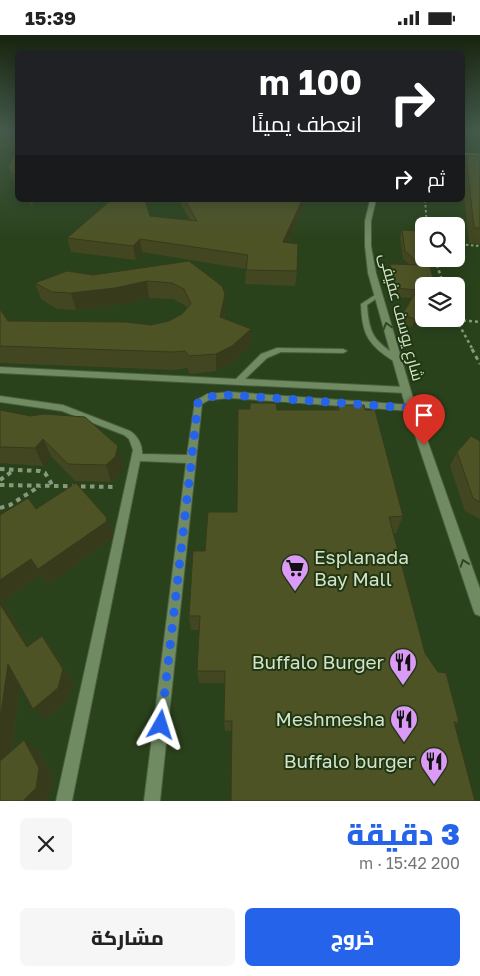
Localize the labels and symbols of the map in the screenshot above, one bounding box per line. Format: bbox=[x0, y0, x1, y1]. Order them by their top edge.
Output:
street label: شارع يوسف عفيفى bbox=[373, 251, 429, 384]
one-way arrow bbox=[382, 321, 393, 330]
pin bbox=[403, 394, 445, 445]
place label: Esplanada Bay Mall bbox=[314, 545, 409, 590]
supermarket icon: Esplanada Bay Mall bbox=[280, 553, 310, 592]
one-way arrow bbox=[460, 560, 470, 568]
restaurant icon: Buffalo Burger bbox=[388, 647, 418, 686]
place label: Buffalo Burger bbox=[252, 650, 385, 673]
position arrow bbox=[134, 698, 186, 750]
restaurant icon: Meshmesha bbox=[389, 704, 419, 743]
place label: Meshmesha bbox=[276, 707, 385, 730]
restaurant icon: Buffalo burger bbox=[419, 746, 449, 785]
place label: Buffalo burger bbox=[284, 749, 416, 772]

